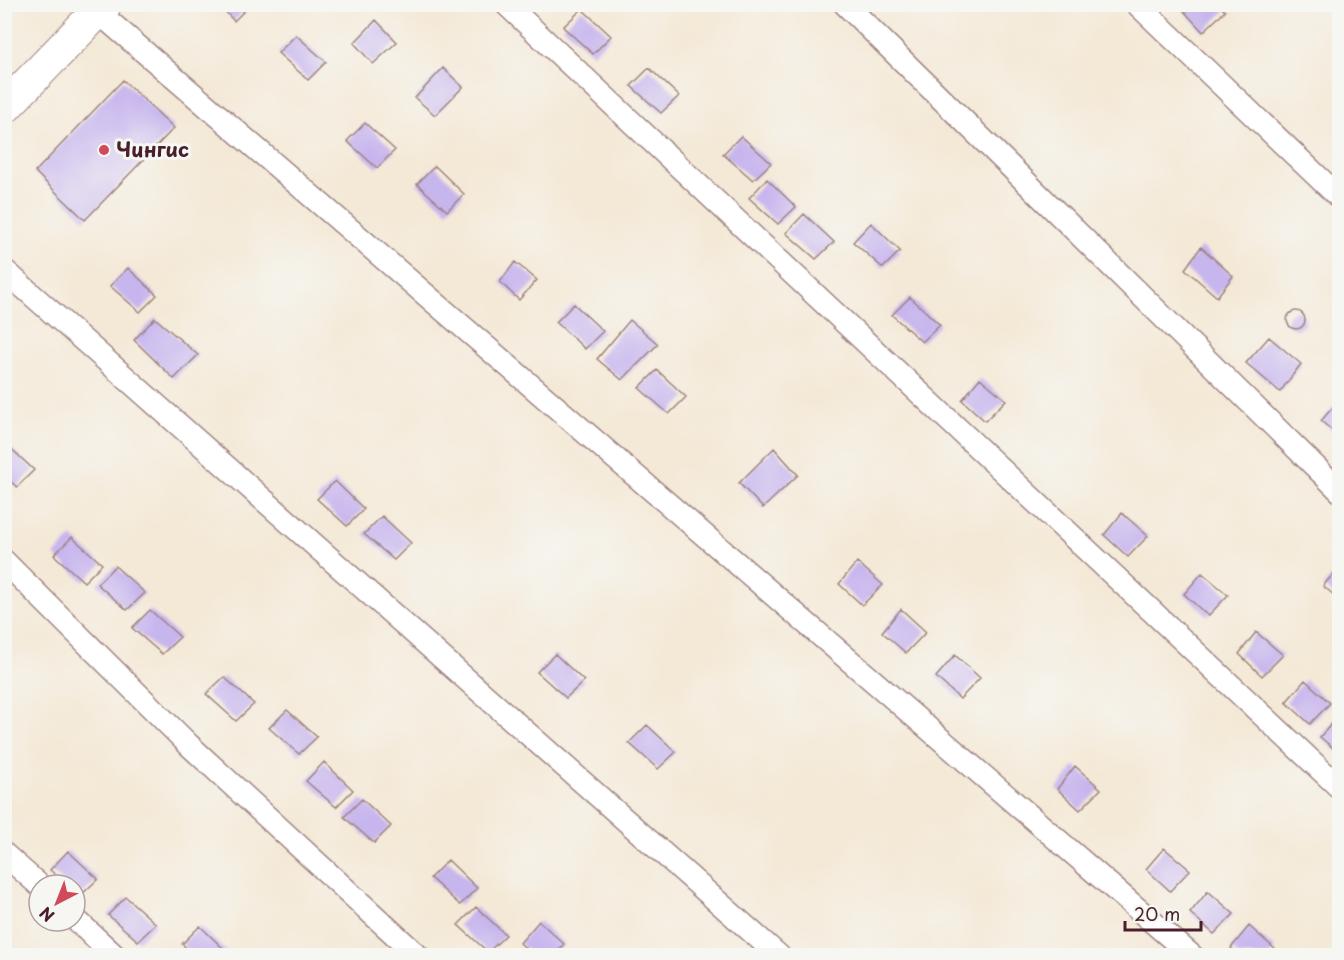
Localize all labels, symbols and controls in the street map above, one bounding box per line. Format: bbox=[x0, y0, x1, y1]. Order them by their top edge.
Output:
place label: Чингис bbox=[116, 134, 189, 164]
marker: Чингис bbox=[97, 143, 111, 157]
north arrow bbox=[27, 873, 87, 933]
scale bar bbox=[1125, 894, 1202, 932]
text: 20 m bbox=[1134, 900, 1180, 927]
text: N bbox=[34, 902, 59, 928]

